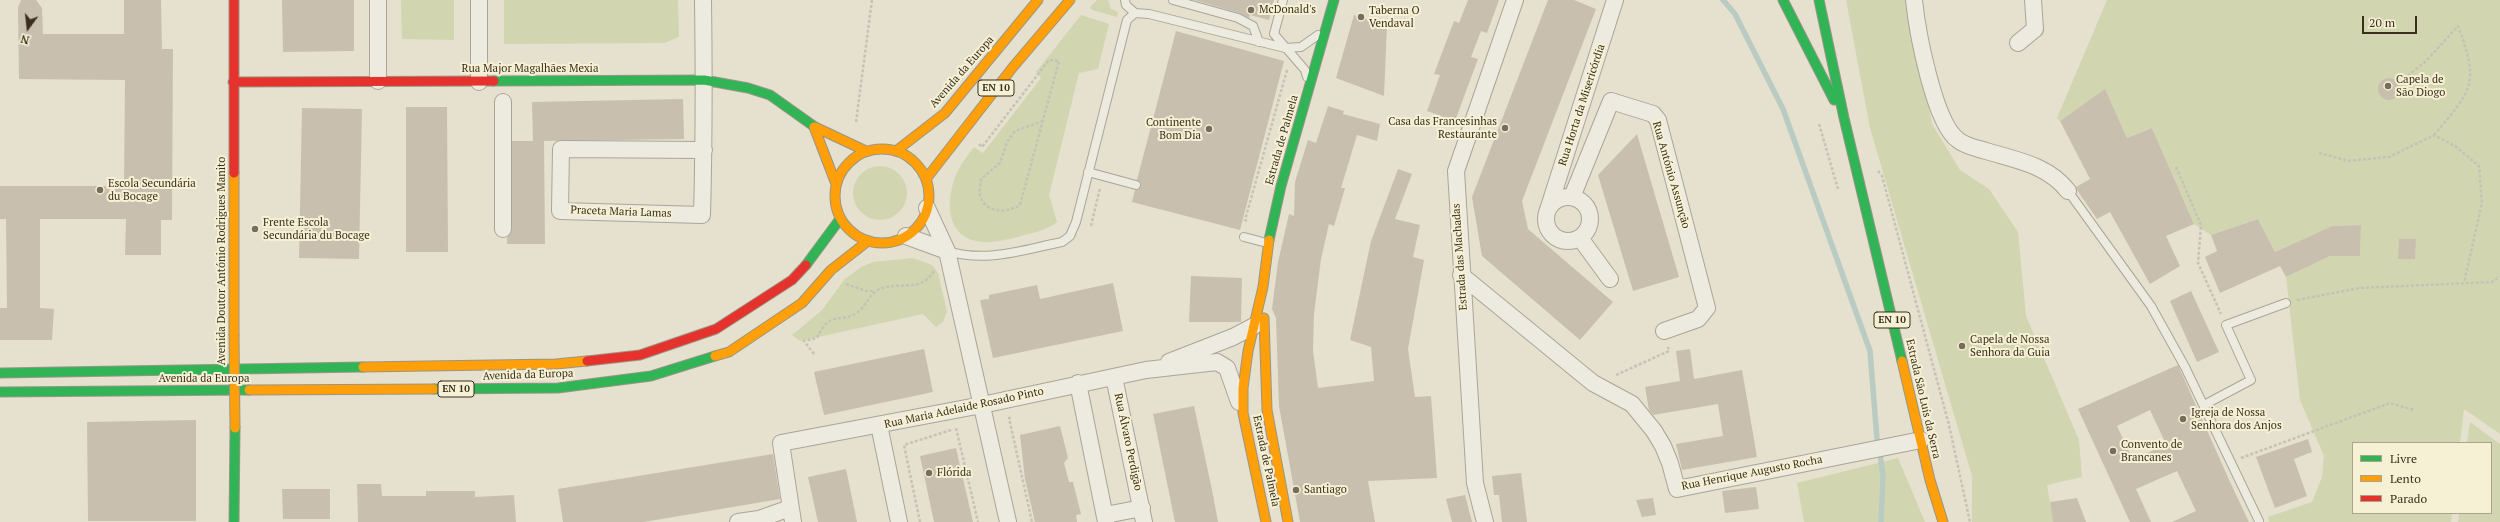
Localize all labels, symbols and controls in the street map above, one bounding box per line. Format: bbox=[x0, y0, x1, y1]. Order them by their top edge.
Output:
place label: McDonald's bbox=[1259, 3, 1316, 17]
place label: Taberna O Vendaval bbox=[1369, 4, 1420, 30]
marker: McDonald's bbox=[1246, 5, 1256, 15]
north arrow bbox=[8, 8, 48, 48]
scale bar bbox=[2364, 8, 2419, 34]
marker: Taberna O Vendaval bbox=[1356, 12, 1366, 22]
text: 20 m bbox=[2369, 15, 2395, 30]
text: N bbox=[19, 32, 31, 47]
street label: Avenida da Europa bbox=[927, 33, 997, 111]
street label: Rua Horta da Misericórdia bbox=[1556, 42, 1608, 168]
street label: Rua Major Magalhães Mexia bbox=[462, 62, 598, 76]
place label: Capela de São Diogo bbox=[2396, 73, 2445, 99]
road number: EN 10 bbox=[978, 80, 1014, 96]
marker: Capela de São Diogo bbox=[2383, 81, 2393, 91]
street label: Estrada de Palmela bbox=[1263, 93, 1301, 187]
place label: Casa das Francesinhas Restaurante bbox=[1388, 115, 1497, 141]
place label: Continente Bom Dia bbox=[1146, 116, 1201, 142]
street label: Rua António Assunção bbox=[1649, 120, 1693, 230]
marker: Casa das Francesinhas Restaurante bbox=[1500, 123, 1510, 133]
marker: Continente Bom Dia bbox=[1204, 124, 1214, 134]
street label: Avenida Doutor António Rodrigues Manito bbox=[215, 157, 229, 365]
place label: Escola Secundária du Bocage bbox=[108, 177, 196, 203]
marker: Escola Secundária du Bocage bbox=[95, 185, 105, 195]
street label: Estrada das Machadas bbox=[1450, 203, 1470, 311]
street label: Praceta Maria Lamas bbox=[570, 204, 672, 220]
place label: Frente Escola Secundária du Bocage bbox=[263, 216, 370, 242]
marker: Frente Escola Secundária du Bocage bbox=[250, 224, 260, 234]
road number: EN 10 bbox=[1874, 312, 1910, 328]
place label: Capela de Nossa Senhora da Guia bbox=[1970, 333, 2050, 359]
street label: Estrada São Luís da Serra bbox=[1903, 338, 1943, 460]
marker: Capela de Nossa Senhora da Guia bbox=[1957, 341, 1967, 351]
street label: Avenida da Europa bbox=[482, 367, 574, 383]
street label: Avenida da Europa bbox=[159, 372, 249, 386]
road number: EN 10 bbox=[438, 381, 474, 397]
street label: Rua Maria Adelaide Rosado Pinto bbox=[883, 385, 1045, 431]
street label: Rua Álvaro Perdigão bbox=[1111, 392, 1145, 492]
place label: Igreja de Nossa Senhora dos Anjos bbox=[2191, 406, 2282, 432]
street label: Estrada de Palmela bbox=[1250, 414, 1282, 508]
marker: Igreja de Nossa Senhora dos Anjos bbox=[2178, 414, 2188, 424]
place label: Convento de Brancanes bbox=[2121, 438, 2182, 464]
legend bbox=[2352, 442, 2492, 514]
marker: Convento de Brancanes bbox=[2108, 446, 2118, 456]
text: Livre bbox=[2390, 451, 2417, 466]
street label: Rua Henrique Augusto Rocha bbox=[1680, 453, 1824, 493]
place label: Flórida bbox=[937, 466, 972, 480]
marker: Flórida bbox=[924, 468, 934, 478]
text: Lento bbox=[2390, 471, 2421, 486]
place label: Santiago bbox=[1304, 483, 1347, 497]
marker: Santiago bbox=[1291, 485, 1301, 495]
text: Parado bbox=[2390, 491, 2427, 506]

